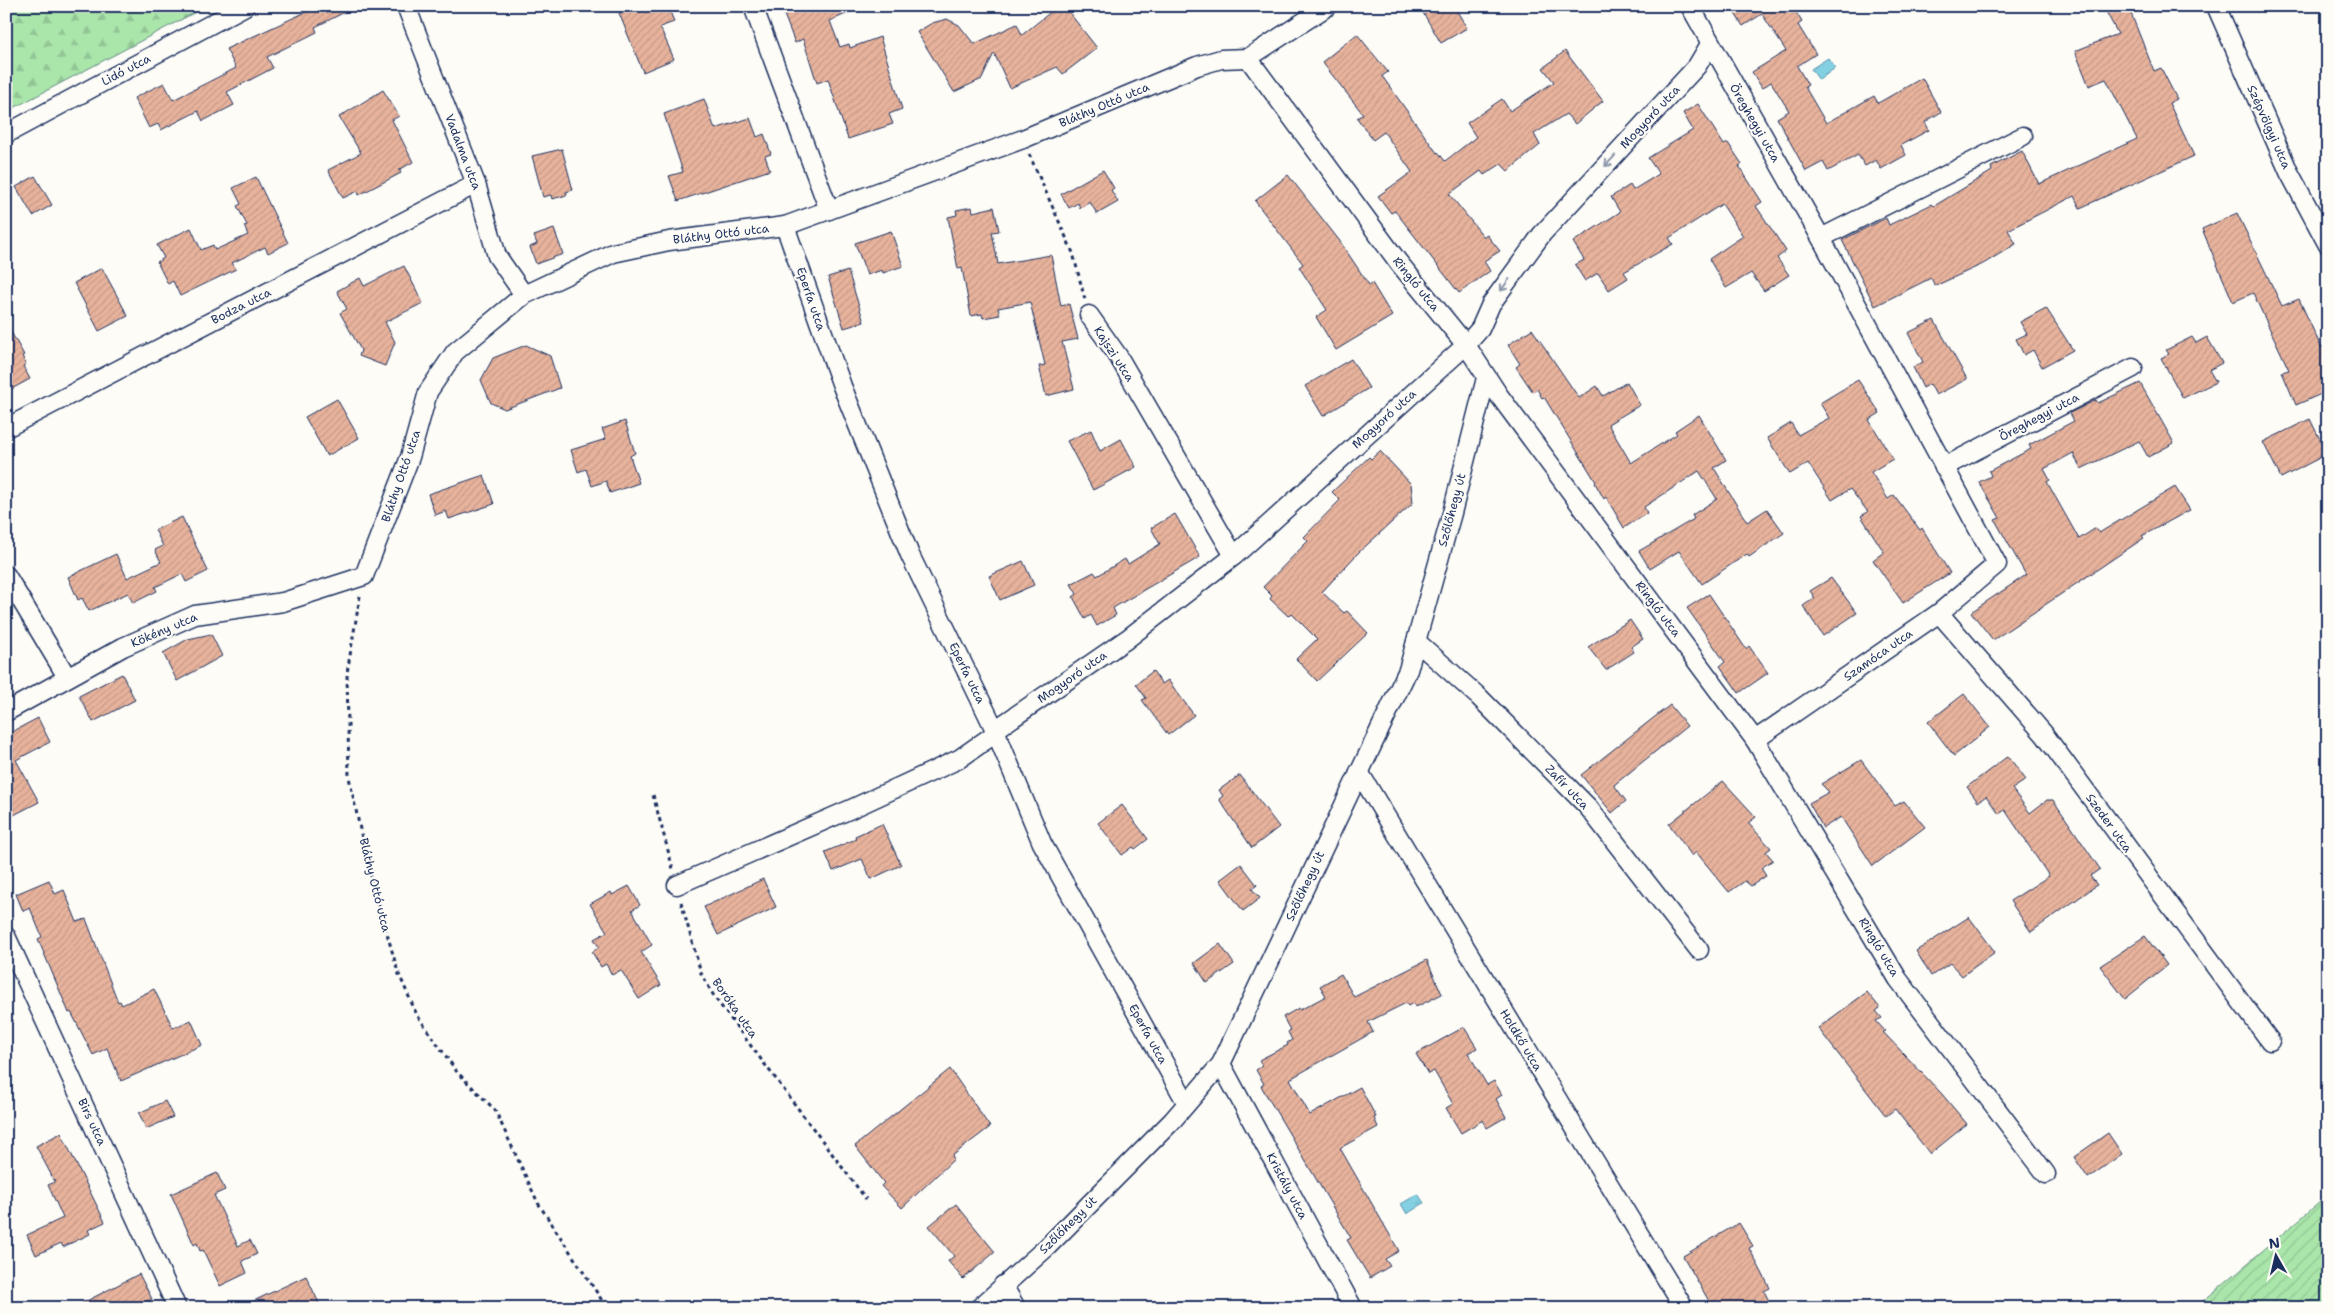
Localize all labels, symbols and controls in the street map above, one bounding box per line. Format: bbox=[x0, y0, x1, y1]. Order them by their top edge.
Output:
street label: Lidó utca bbox=[99, 50, 154, 90]
street label: Bláthy Ottó utca bbox=[1056, 79, 1152, 131]
street label: Mogyoró utca bbox=[1616, 81, 1684, 152]
street label: Öreghegyi utca bbox=[1726, 81, 1784, 166]
street label: Szépvölgyi utca bbox=[2243, 83, 2295, 172]
street label: Vadalma utca bbox=[441, 112, 485, 193]
one-way arrow bbox=[1604, 154, 1616, 167]
street label: Bláthy Ottó utca bbox=[672, 220, 770, 248]
street label: Ringló utca bbox=[1389, 253, 1443, 315]
street label: Eperfa utca bbox=[793, 265, 830, 333]
one-way arrow bbox=[1500, 278, 1510, 292]
street label: Bodza utca bbox=[208, 284, 274, 328]
street label: Kajszi utca bbox=[1090, 323, 1138, 385]
street label: Mogyoró utca bbox=[1348, 385, 1420, 452]
street label: Öreghegyi utca bbox=[1996, 389, 2082, 445]
street label: Bláthy Ottó utca bbox=[378, 427, 424, 524]
street label: Szőlőhegy út bbox=[1434, 471, 1470, 549]
street label: Ringló utca bbox=[1632, 578, 1685, 641]
street label: Kökény utca bbox=[128, 609, 200, 651]
street label: Szamóca utca bbox=[1840, 625, 1916, 685]
street label: Eperfa utca bbox=[945, 640, 989, 707]
street label: Mogyoró utca bbox=[1034, 647, 1110, 707]
street label: Zafír utca bbox=[1542, 761, 1593, 813]
street label: Szeder utca bbox=[2082, 790, 2136, 856]
street label: Bláthy Ottó utca bbox=[356, 836, 395, 934]
street label: Szőlőhegy út bbox=[1282, 848, 1328, 924]
street label: Ringló utca bbox=[1855, 915, 1903, 980]
street label: Boróka utca bbox=[709, 975, 762, 1041]
street label: Eperfa utca bbox=[1125, 1001, 1171, 1067]
street label: Holdkő utca bbox=[1496, 1006, 1546, 1074]
street label: Birs utca bbox=[74, 1096, 110, 1149]
street label: Kristály utca bbox=[1263, 1150, 1311, 1223]
street label: Szőlőhegy út bbox=[1036, 1193, 1100, 1257]
north arrow bbox=[2252, 1232, 2302, 1282]
text: N bbox=[2267, 1233, 2281, 1253]

